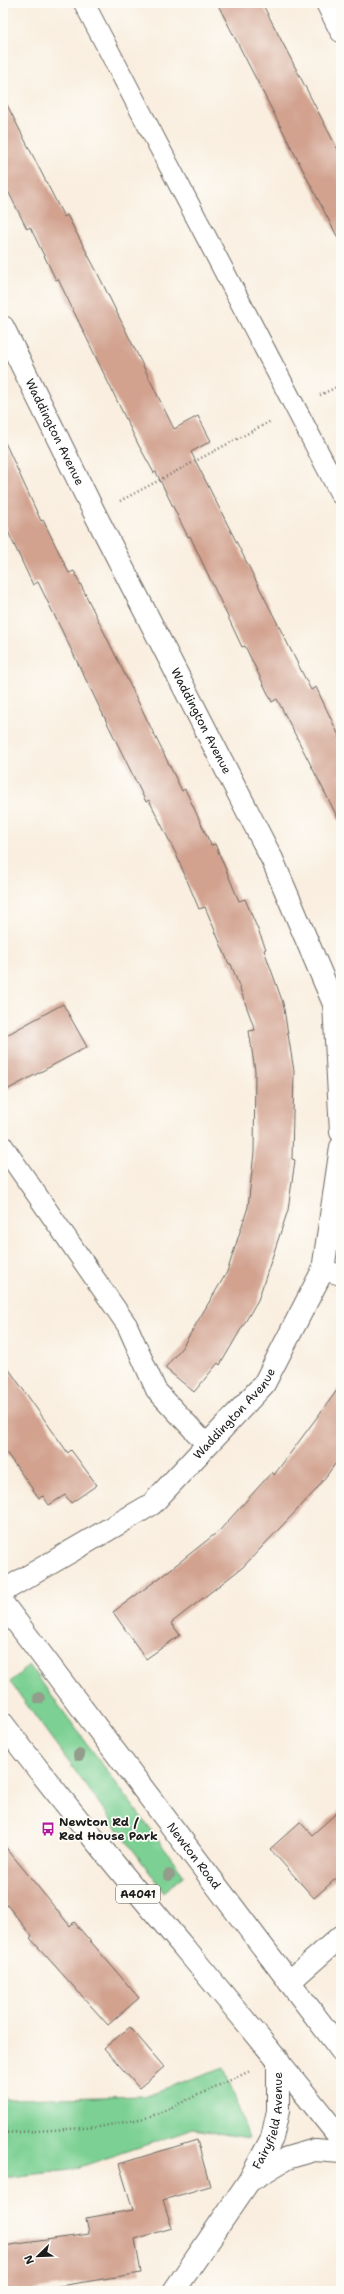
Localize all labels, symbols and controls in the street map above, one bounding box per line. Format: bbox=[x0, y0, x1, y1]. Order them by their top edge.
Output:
street label: Waddington Avenue bbox=[22, 376, 88, 488]
street label: Waddington Avenue bbox=[167, 665, 235, 777]
street label: Waddington Avenue bbox=[190, 1365, 279, 1463]
place label: Newton Rd / Red House Park bbox=[59, 1814, 158, 1844]
street label: Newton Road bbox=[163, 1819, 225, 1893]
bus stop icon: Newton Rd / Red House Park bbox=[40, 1821, 56, 1837]
road number: A4041 bbox=[116, 1885, 160, 1903]
street label: Fairyfield Avenue bbox=[249, 2072, 286, 2172]
north arrow bbox=[18, 2236, 58, 2276]
text: N bbox=[21, 2253, 38, 2267]

